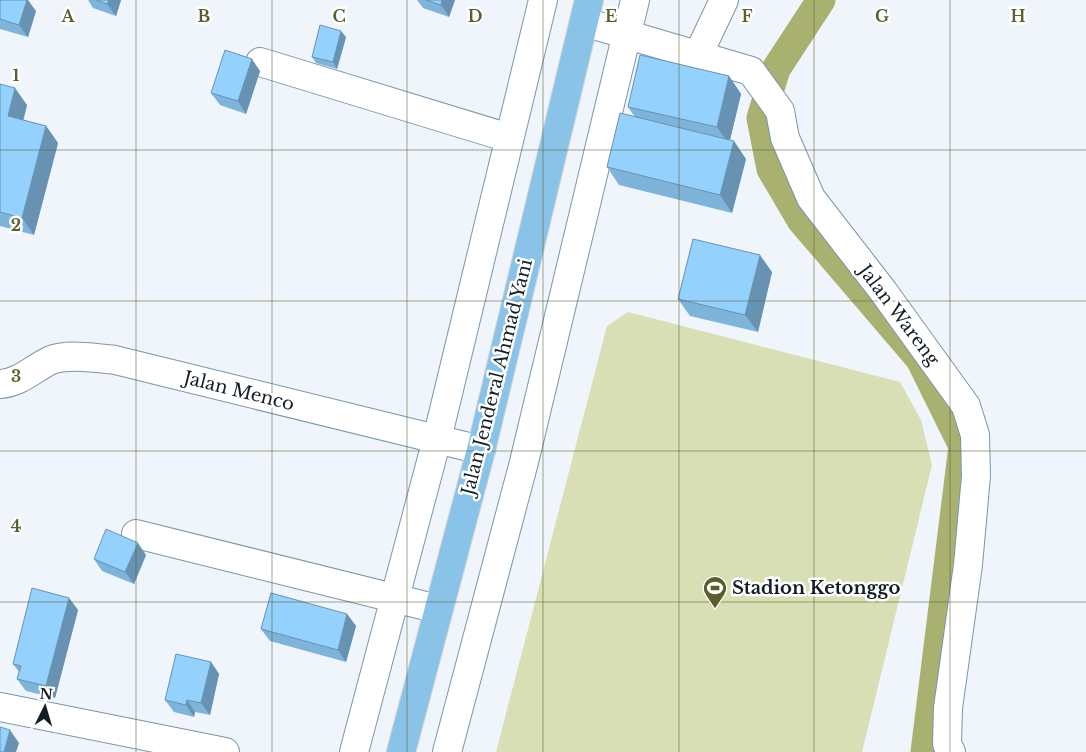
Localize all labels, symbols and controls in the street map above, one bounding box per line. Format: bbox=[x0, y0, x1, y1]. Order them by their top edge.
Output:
text: A bbox=[61, 6, 76, 26]
text: B bbox=[198, 6, 211, 26]
text: C bbox=[332, 6, 346, 26]
text: D bbox=[468, 6, 482, 26]
text: E bbox=[605, 6, 617, 26]
text: F bbox=[741, 6, 753, 26]
text: G bbox=[875, 6, 889, 26]
text: H bbox=[1010, 6, 1026, 26]
text: 1 bbox=[13, 65, 20, 85]
text: 2 bbox=[11, 215, 21, 235]
street label: Jalan Jenderal Ahmad Yani bbox=[456, 257, 537, 499]
street label: Jalan Wareng bbox=[853, 259, 944, 370]
text: 3 bbox=[11, 366, 21, 386]
street label: Jalan Menco bbox=[179, 366, 297, 415]
text: 4 bbox=[11, 516, 21, 536]
sports icon: Stadion Ketonggo bbox=[702, 575, 728, 609]
place label: Stadion Ketonggo bbox=[732, 577, 900, 599]
north arrow bbox=[20, 682, 70, 732]
text: N bbox=[39, 685, 53, 704]

